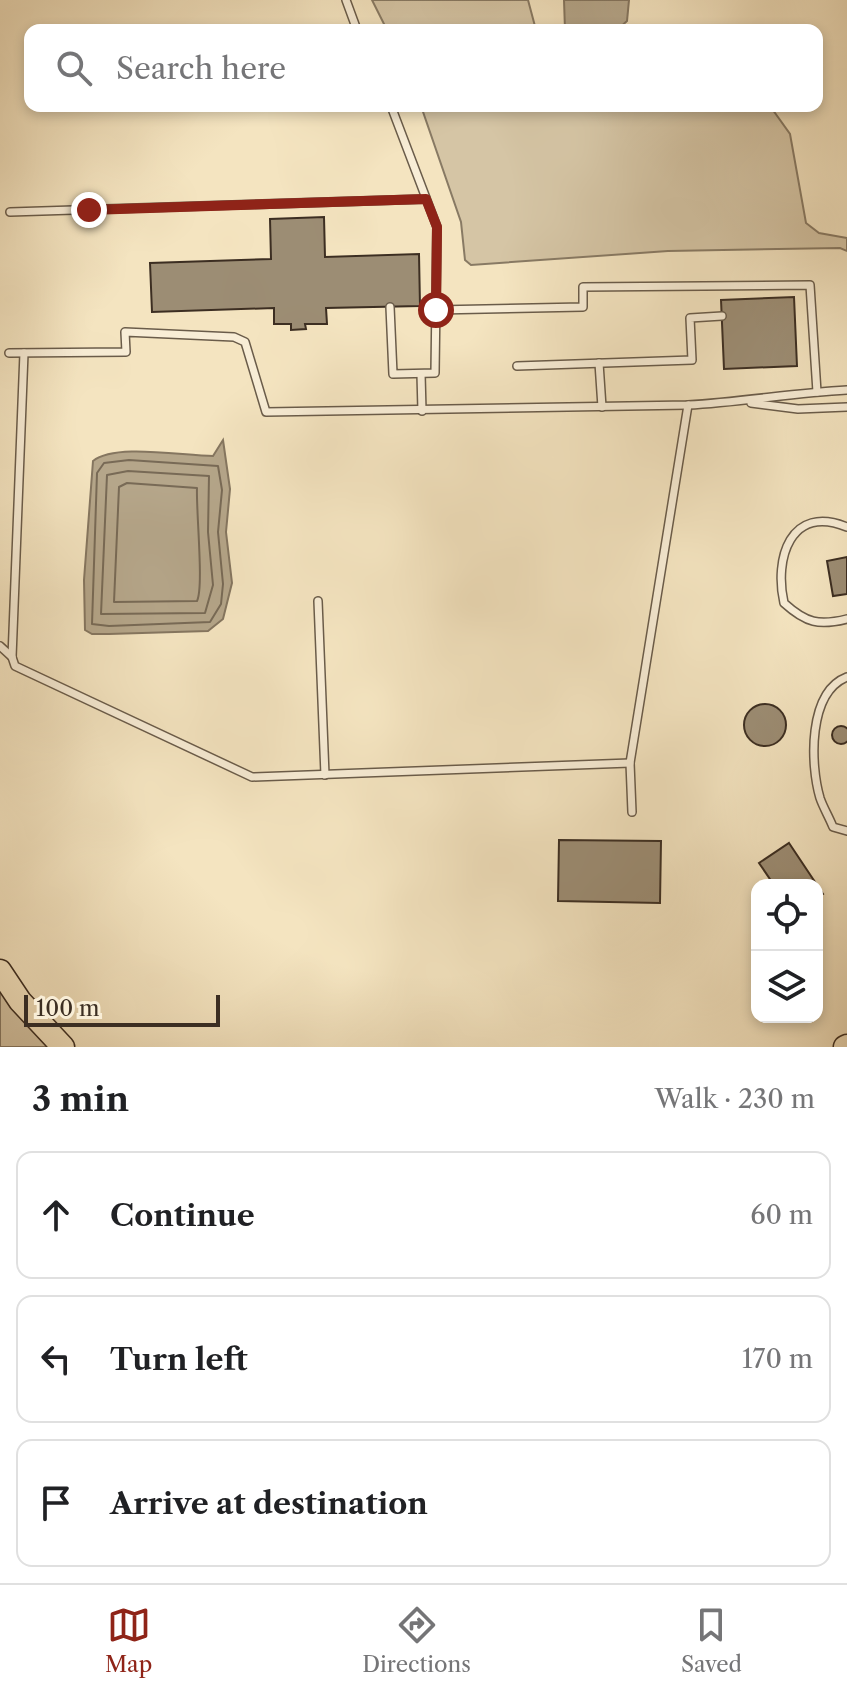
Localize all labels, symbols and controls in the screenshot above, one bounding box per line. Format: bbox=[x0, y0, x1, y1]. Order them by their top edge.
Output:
search box bbox=[24, 24, 823, 112]
icon: search bbox=[52, 46, 96, 90]
text: Search here bbox=[116, 50, 286, 87]
route end bbox=[71, 192, 107, 228]
route start bbox=[418, 292, 454, 328]
map controls bbox=[751, 879, 823, 1023]
button: locate bbox=[751, 879, 823, 951]
button: layers bbox=[751, 951, 823, 1023]
scale bar bbox=[24, 991, 220, 1027]
text: 100 m bbox=[36, 995, 99, 1022]
text: 3 min bbox=[32, 1078, 129, 1120]
text: Walk · 230 m bbox=[655, 1083, 815, 1115]
icon: ahead bbox=[34, 1193, 78, 1237]
text: Continue bbox=[110, 1197, 255, 1234]
text: 60 m bbox=[750, 1199, 813, 1231]
icon: left bbox=[34, 1337, 78, 1381]
text: Turn left bbox=[110, 1341, 247, 1378]
text: 170 m bbox=[742, 1343, 813, 1375]
icon: arrive bbox=[34, 1481, 78, 1525]
text: Arrive at destination bbox=[110, 1485, 428, 1522]
tab: Map bbox=[105, 1603, 152, 1678]
tab: Directions bbox=[362, 1603, 471, 1678]
tab: Saved bbox=[681, 1603, 742, 1678]

